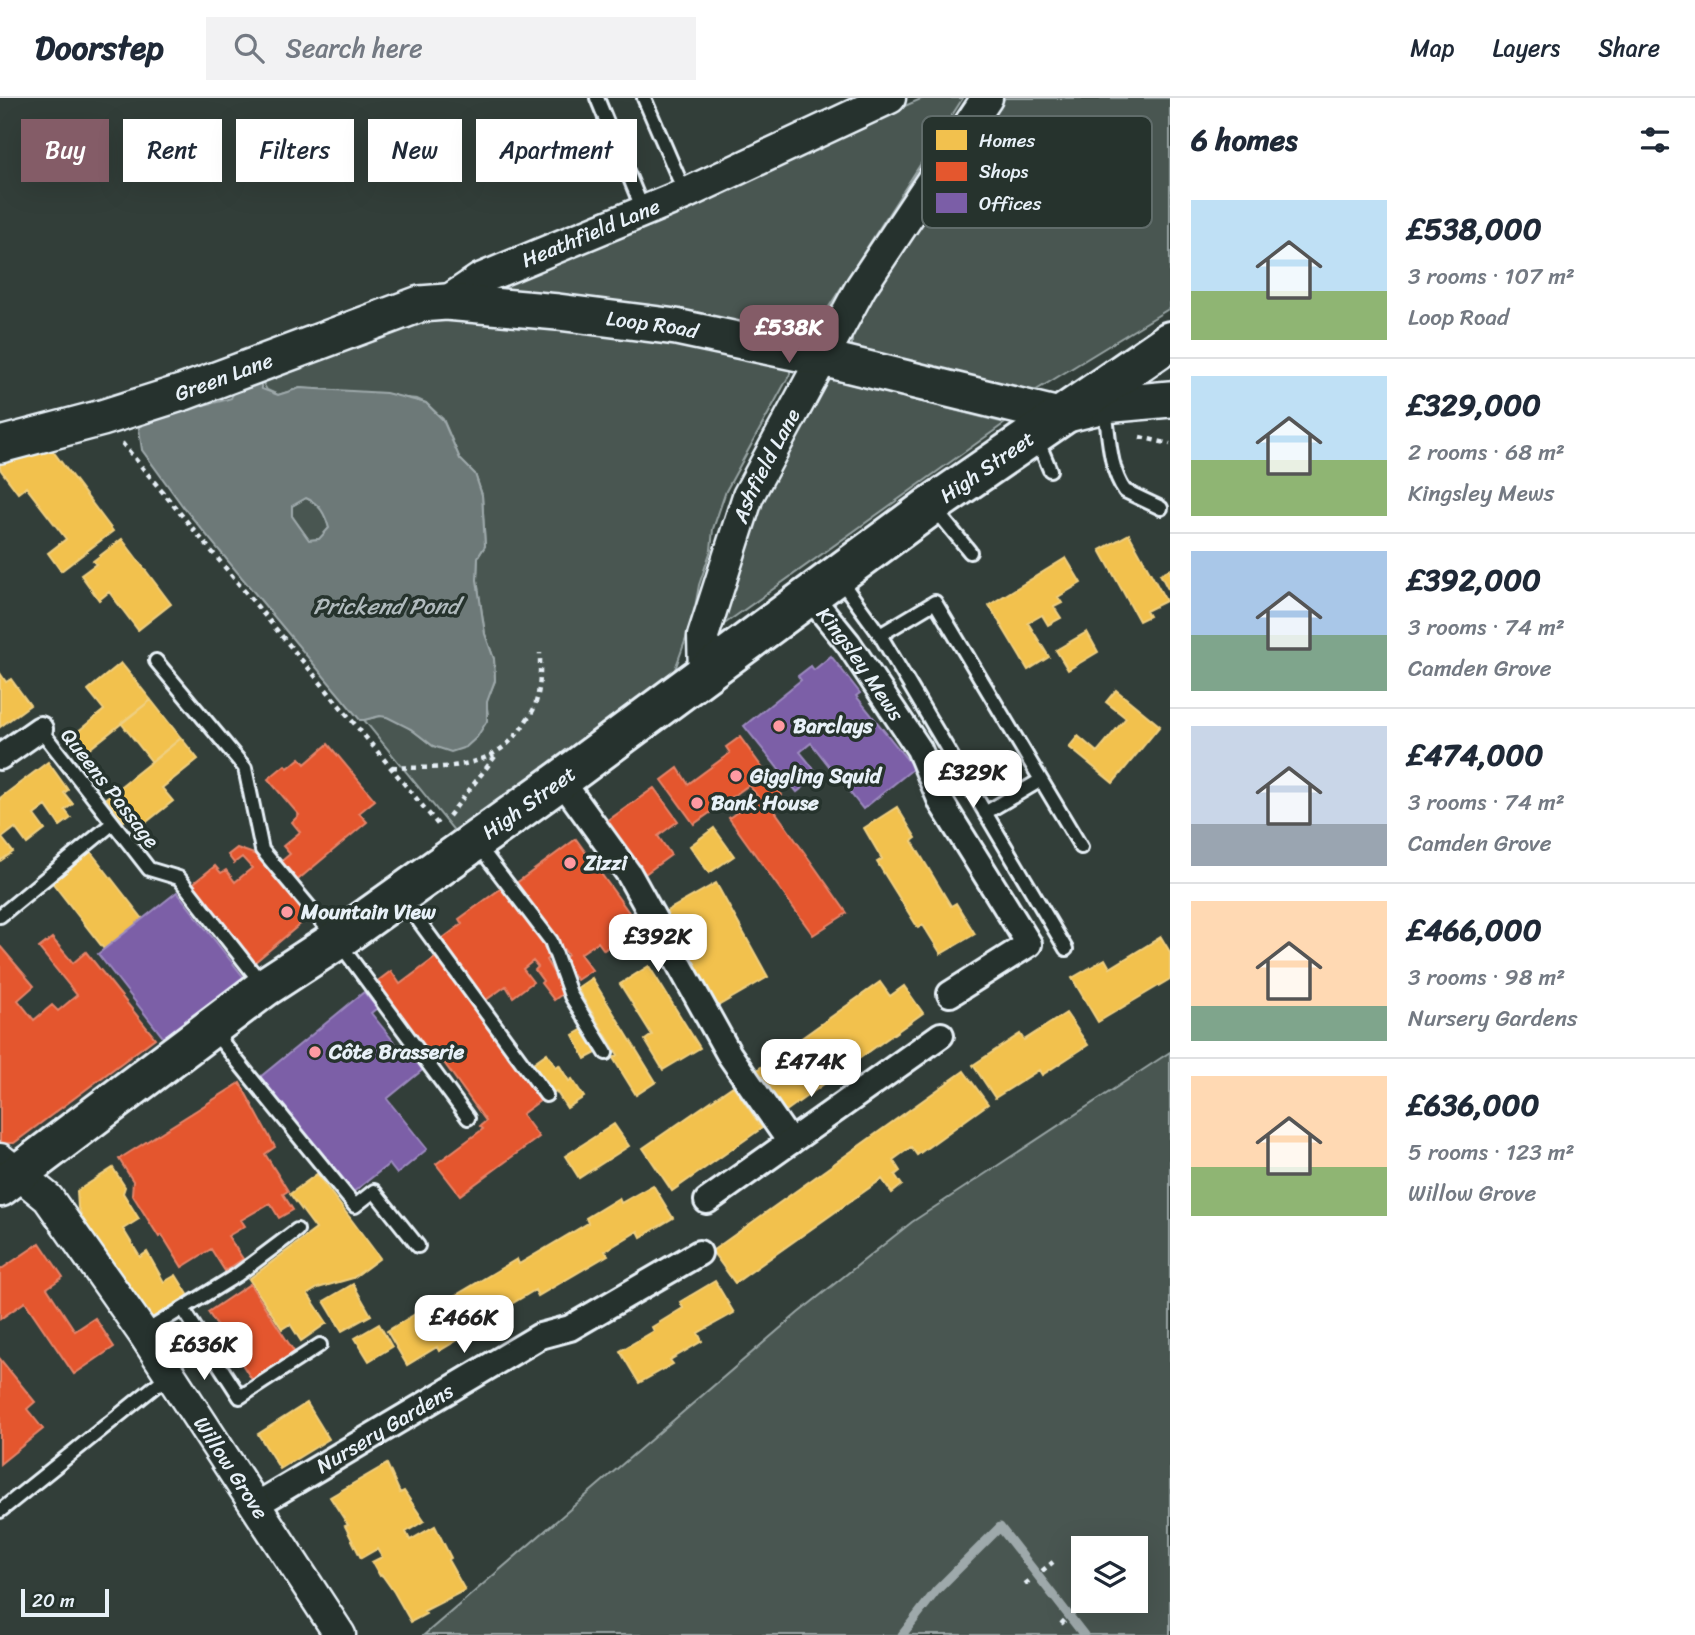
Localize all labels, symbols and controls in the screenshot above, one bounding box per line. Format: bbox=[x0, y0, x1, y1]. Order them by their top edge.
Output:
search box bbox=[206, 17, 696, 80]
text: Doorstep bbox=[35, 19, 164, 77]
text: Search here bbox=[286, 25, 423, 71]
text: Map bbox=[1410, 27, 1455, 69]
text: Layers bbox=[1493, 27, 1560, 69]
text: Share bbox=[1598, 27, 1660, 69]
icon: search bbox=[230, 29, 268, 67]
text: 6 homes bbox=[1191, 113, 1298, 167]
legend bbox=[922, 116, 1152, 228]
chip: Buy bbox=[21, 119, 109, 182]
chip: Rent bbox=[123, 119, 222, 182]
chip: Filters bbox=[236, 119, 354, 182]
chip: New bbox=[368, 119, 462, 182]
chip: Apartment bbox=[476, 119, 637, 182]
icon: filters bbox=[1636, 121, 1674, 159]
text: Homes bbox=[979, 124, 1035, 157]
text: Shops bbox=[979, 155, 1029, 188]
street label: Heathfield Lane bbox=[516, 187, 666, 279]
text: Offices bbox=[979, 187, 1042, 220]
text: £538,000 bbox=[1408, 202, 1542, 256]
icon: home bbox=[1247, 228, 1331, 312]
text: 3 rooms · 107 m² bbox=[1408, 256, 1575, 297]
text: Loop Road bbox=[1408, 297, 1509, 338]
street label: Loop Road bbox=[604, 299, 704, 351]
pin: £538K bbox=[740, 306, 838, 365]
text: £538K bbox=[756, 307, 822, 348]
street label: Green Lane bbox=[170, 341, 279, 413]
text: £329,000 bbox=[1408, 378, 1541, 432]
street label: Ashfield Lane bbox=[721, 401, 811, 529]
icon: home bbox=[1247, 404, 1331, 488]
street label: High Street bbox=[932, 420, 1043, 514]
text: 2 rooms · 68 m² bbox=[1408, 432, 1565, 473]
text: Kingsley Mews bbox=[1408, 473, 1554, 514]
text: £392,000 bbox=[1408, 553, 1541, 607]
icon: home bbox=[1247, 579, 1331, 663]
water label: Prickend Pond bbox=[313, 586, 465, 627]
street label: Kingsley Mews bbox=[806, 598, 915, 729]
text: 3 rooms · 74 m² bbox=[1408, 607, 1565, 648]
text: Camden Grove bbox=[1408, 648, 1552, 689]
place label: Barclays bbox=[793, 707, 873, 745]
marker: Barclays bbox=[771, 718, 787, 734]
street label: Queens Passage bbox=[50, 719, 170, 857]
text: £474,000 bbox=[1408, 728, 1543, 782]
pin: £329K bbox=[924, 750, 1022, 810]
text: £329K bbox=[940, 752, 1006, 793]
icon: home bbox=[1247, 754, 1331, 838]
street label: High Street bbox=[474, 756, 584, 850]
place label: Giggling Squid bbox=[749, 757, 883, 795]
marker: Giggling Squid bbox=[728, 768, 744, 784]
text: 3 rooms · 74 m² bbox=[1408, 782, 1565, 823]
place label: Bank House bbox=[711, 784, 819, 822]
marker: Bank House bbox=[689, 795, 705, 811]
text: Camden Grove bbox=[1408, 823, 1552, 864]
place label: Zizzi bbox=[583, 844, 628, 882]
marker: Zizzi bbox=[562, 855, 578, 871]
place label: Mountain View bbox=[300, 893, 437, 931]
text: £466,000 bbox=[1408, 903, 1542, 957]
marker: Mountain View bbox=[279, 904, 295, 920]
pin: £392K bbox=[609, 914, 707, 974]
text: £392K bbox=[625, 916, 691, 957]
icon: home bbox=[1247, 929, 1331, 1013]
text: 3 rooms · 98 m² bbox=[1408, 957, 1565, 998]
text: Nursery Gardens bbox=[1408, 998, 1578, 1039]
place label: Côte Brasserie bbox=[328, 1033, 465, 1071]
pin: £474K bbox=[762, 1040, 860, 1099]
text: £474K bbox=[777, 1041, 845, 1082]
marker: Côte Brasserie bbox=[307, 1044, 323, 1060]
text: £636,000 bbox=[1408, 1078, 1539, 1132]
icon: home bbox=[1247, 1104, 1331, 1188]
text: 5 rooms · 123 m² bbox=[1408, 1132, 1575, 1173]
text: Willow Grove bbox=[1408, 1173, 1536, 1214]
pin: £466K bbox=[415, 1296, 513, 1355]
text: £466K bbox=[431, 1297, 497, 1338]
pin: £636K bbox=[155, 1322, 253, 1382]
text: £636K bbox=[172, 1324, 236, 1365]
street label: Nursery Gardens bbox=[309, 1372, 462, 1484]
street label: Willow Grove bbox=[183, 1408, 279, 1528]
map controls bbox=[1071, 1536, 1148, 1613]
button: layers bbox=[1071, 1536, 1148, 1613]
text: 20 m bbox=[32, 1584, 75, 1617]
scale bar bbox=[21, 1586, 108, 1618]

